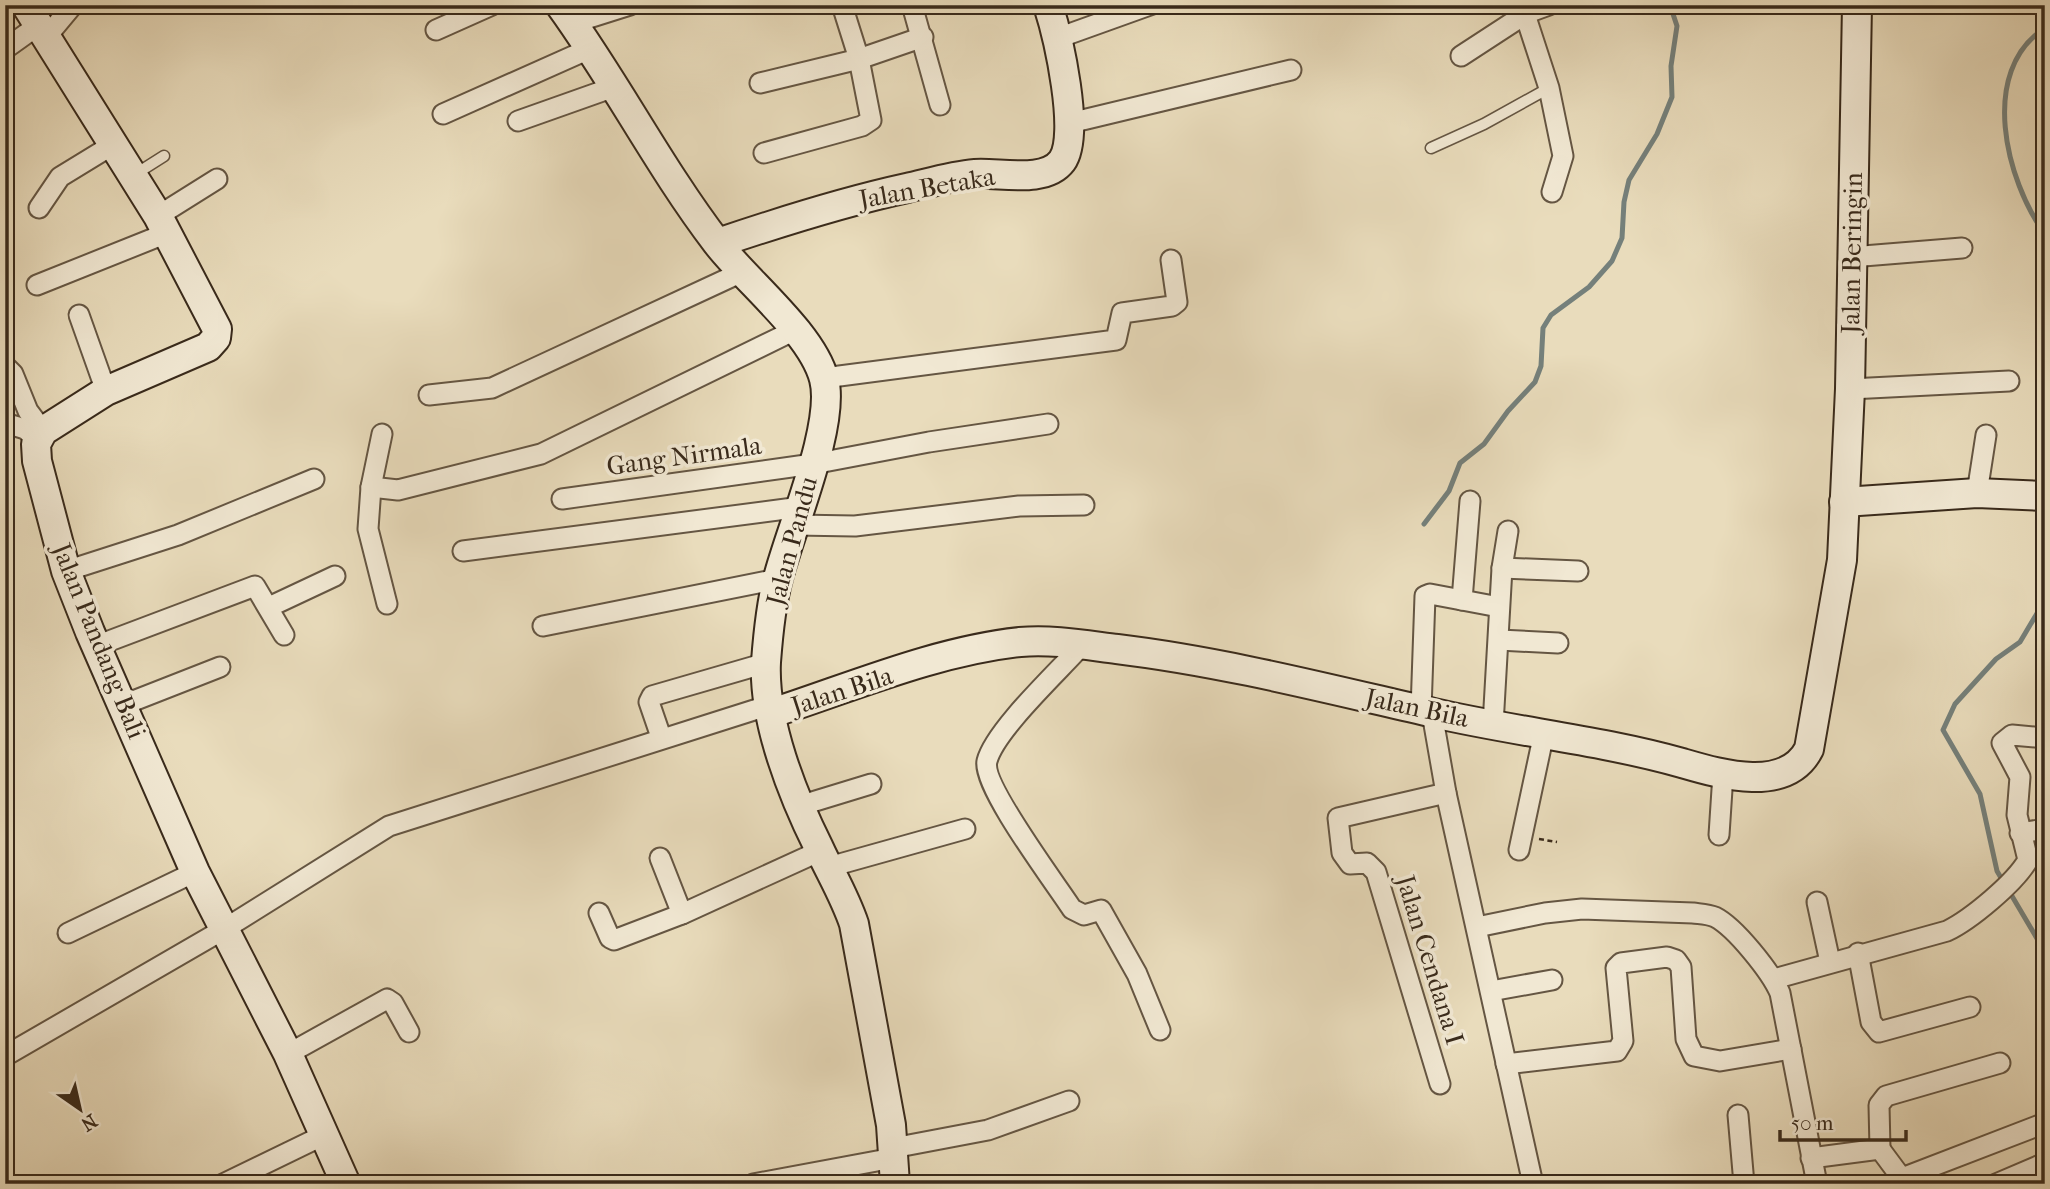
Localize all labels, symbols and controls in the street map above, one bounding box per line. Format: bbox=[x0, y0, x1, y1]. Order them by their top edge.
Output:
street label: Jalan Betaka bbox=[855, 161, 998, 216]
street label: Jalan Beringin bbox=[1835, 172, 1869, 336]
street label: Gang Nirmala bbox=[605, 430, 764, 482]
street label: Jalan Pandu bbox=[759, 473, 824, 611]
street label: Jalan Pandang Bali bbox=[45, 537, 152, 744]
street label: Jalan Bila bbox=[785, 660, 898, 723]
street label: Jalan Bila bbox=[1360, 682, 1472, 734]
street label: Jalan Cendana I bbox=[1389, 870, 1470, 1048]
north arrow bbox=[46, 1074, 116, 1144]
scale bar bbox=[1780, 1098, 1906, 1142]
text: N bbox=[76, 1109, 101, 1136]
text: 50 m bbox=[1791, 1111, 1834, 1135]

